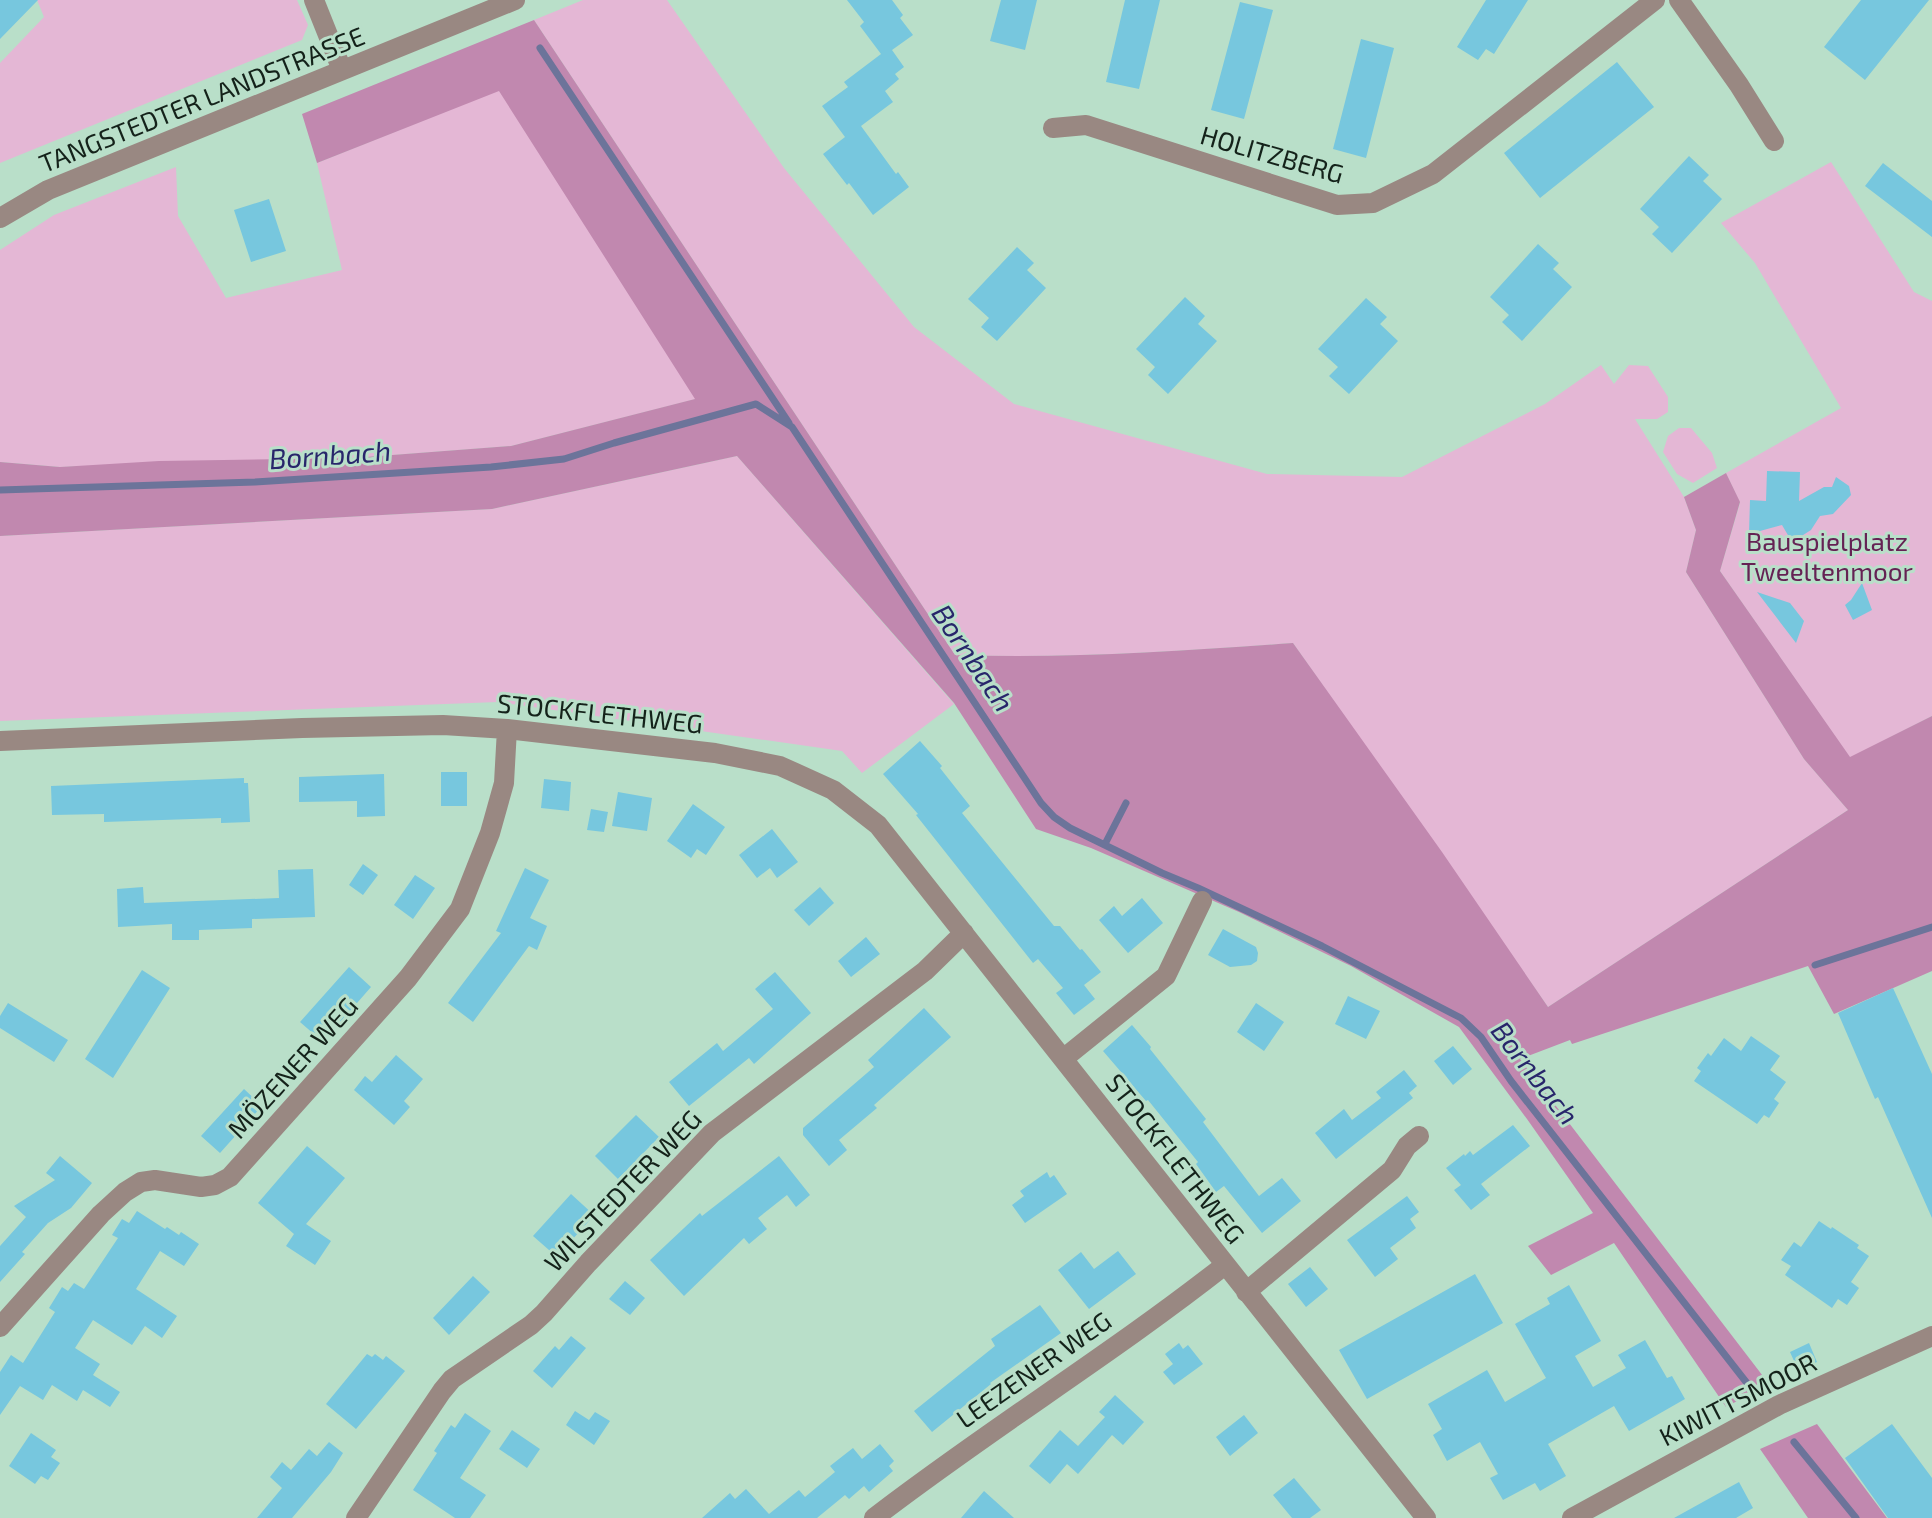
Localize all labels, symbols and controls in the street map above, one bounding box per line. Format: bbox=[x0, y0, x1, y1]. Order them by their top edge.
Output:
street label: TANGSTEDTER LANDSTRASSE bbox=[34, 19, 369, 178]
street label: HOLITZBERG bbox=[1197, 118, 1348, 189]
water label: Bornbach bbox=[268, 433, 392, 475]
park label: Bauspielplatz Tweeltenmoor bbox=[1741, 525, 1913, 586]
water label: Bornbach bbox=[926, 597, 1022, 718]
street label: STOCKFLETHWEG bbox=[496, 686, 705, 739]
street label: MÖZENER WEG bbox=[220, 990, 363, 1144]
water label: Bornbach bbox=[1485, 1014, 1587, 1131]
street label: STOCKFLETHWEG bbox=[1100, 1067, 1252, 1249]
street label: WILSTEDTER WEG bbox=[537, 1103, 707, 1277]
street label: LEEZENER WEG bbox=[950, 1304, 1116, 1434]
street label: KIWITTSMOOR bbox=[1654, 1346, 1821, 1452]

